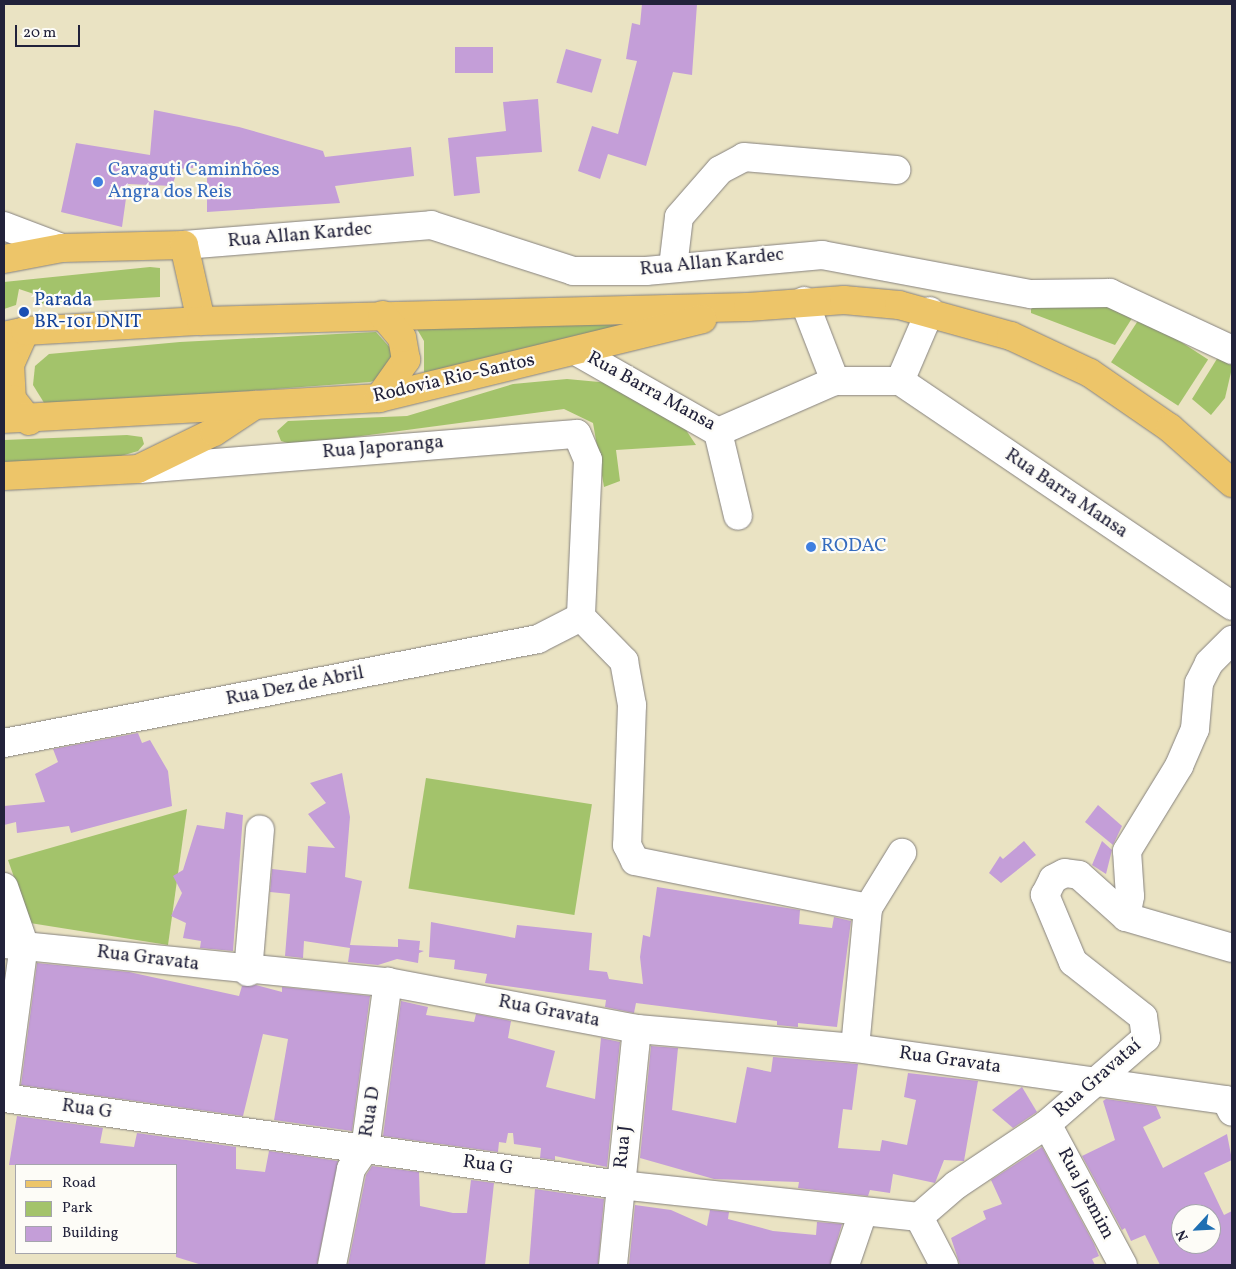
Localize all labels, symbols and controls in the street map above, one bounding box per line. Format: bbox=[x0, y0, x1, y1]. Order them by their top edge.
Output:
scale bar bbox=[18, 15, 82, 47]
text: 20 m bbox=[23, 23, 56, 44]
place label: Cavaguti Caminhões Angra dos Reis bbox=[108, 160, 280, 204]
marker: Cavaguti Caminhões Angra dos Reis bbox=[92, 176, 104, 188]
street label: Rua Allan Kardec bbox=[227, 218, 373, 254]
street label: Rua Allan Kardec bbox=[639, 244, 785, 282]
place label: Parada BR-101 DNIT bbox=[34, 290, 141, 334]
marker: Parada BR-101 DNIT bbox=[18, 306, 30, 318]
street label: Rua Barra Mansa bbox=[583, 347, 719, 437]
street label: Rodovia Rio-Santos bbox=[371, 349, 537, 409]
street label: Rua Japoranga bbox=[321, 431, 445, 465]
street label: Rua Barra Mansa bbox=[1000, 444, 1132, 544]
place label: RODAC bbox=[821, 536, 887, 558]
marker: RODAC bbox=[805, 541, 817, 553]
street label: Rua Dez de Abril bbox=[224, 662, 366, 712]
street label: Rua Gravata bbox=[95, 941, 201, 977]
street label: Rua Gravata bbox=[496, 991, 602, 1033]
street label: Rua Gravataí bbox=[1049, 1035, 1147, 1123]
street label: Rua Gravata bbox=[897, 1043, 1003, 1079]
street label: Rua D bbox=[356, 1085, 386, 1139]
street label: Rua G bbox=[60, 1095, 114, 1125]
street label: Rua J bbox=[610, 1124, 638, 1170]
street label: Rua Jasmim bbox=[1051, 1144, 1119, 1244]
street label: Rua G bbox=[461, 1151, 515, 1181]
legend bbox=[15, 1164, 178, 1254]
text: Road bbox=[62, 1173, 96, 1194]
text: Park bbox=[62, 1198, 93, 1219]
north arrow bbox=[1171, 1204, 1221, 1254]
text: Building bbox=[62, 1223, 118, 1244]
text: N bbox=[1172, 1227, 1194, 1244]

